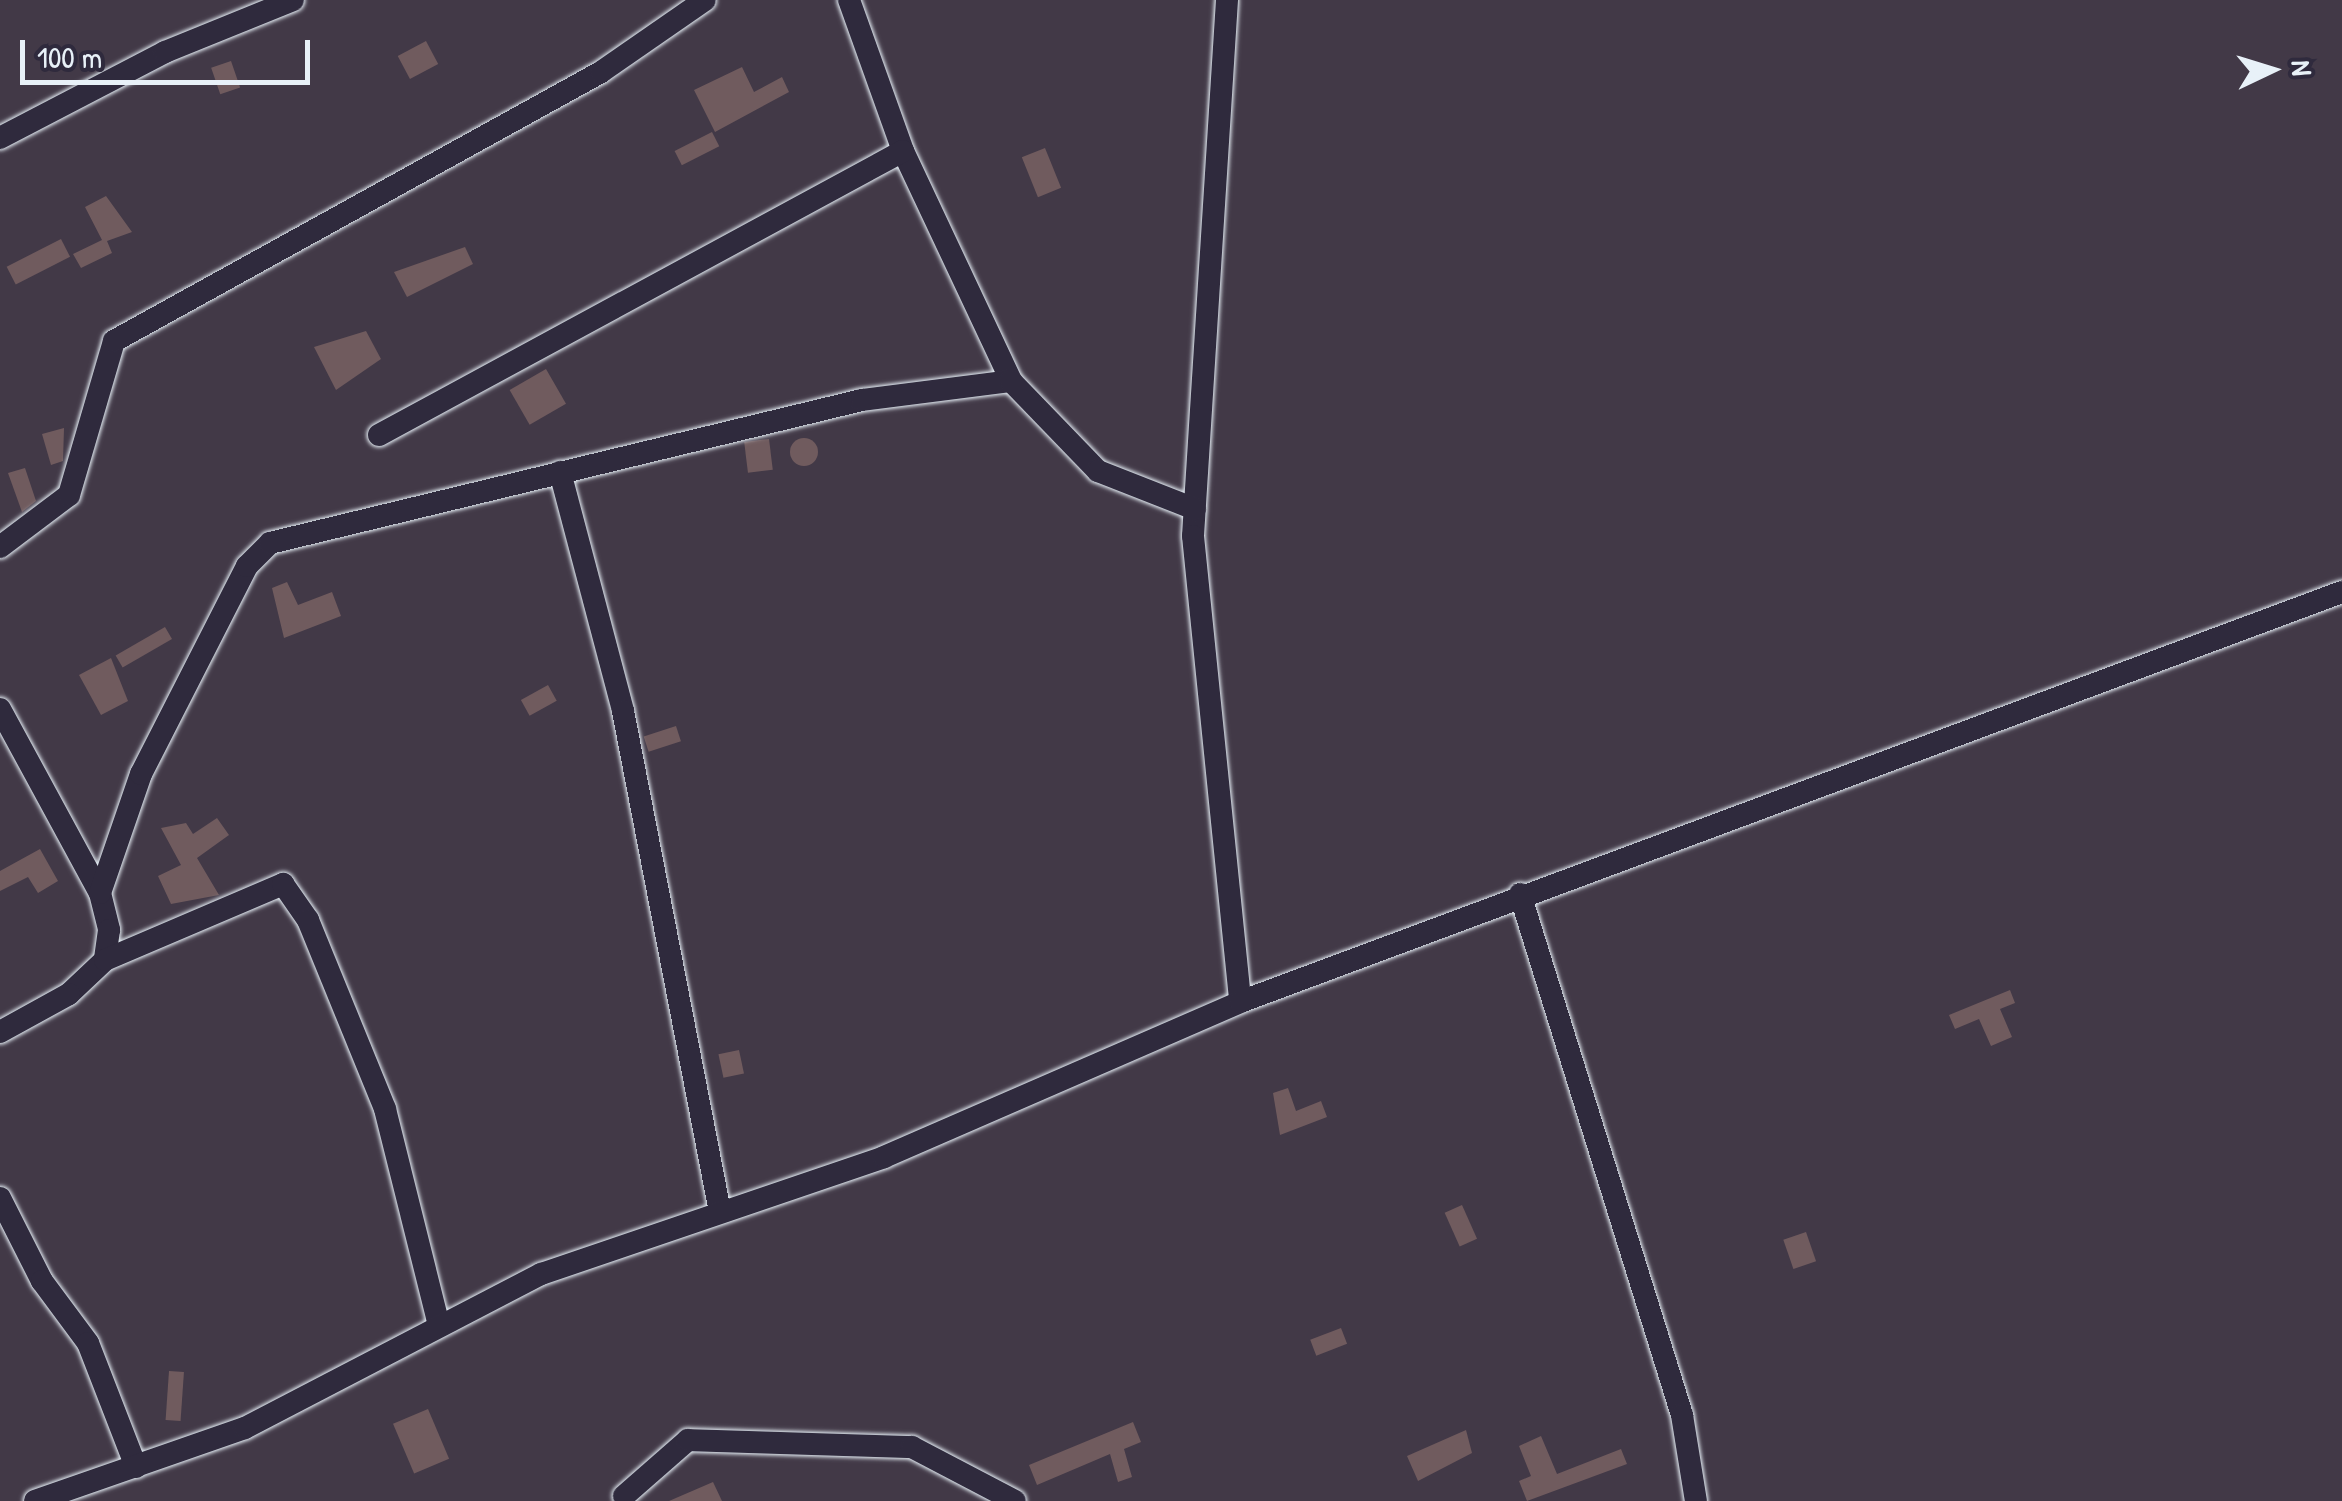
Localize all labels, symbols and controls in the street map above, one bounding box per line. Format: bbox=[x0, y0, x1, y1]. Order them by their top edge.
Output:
scale bar bbox=[25, 20, 315, 82]
north arrow bbox=[2222, 20, 2322, 120]
text: 100 m bbox=[37, 37, 102, 77]
text: N bbox=[2282, 59, 2321, 77]

